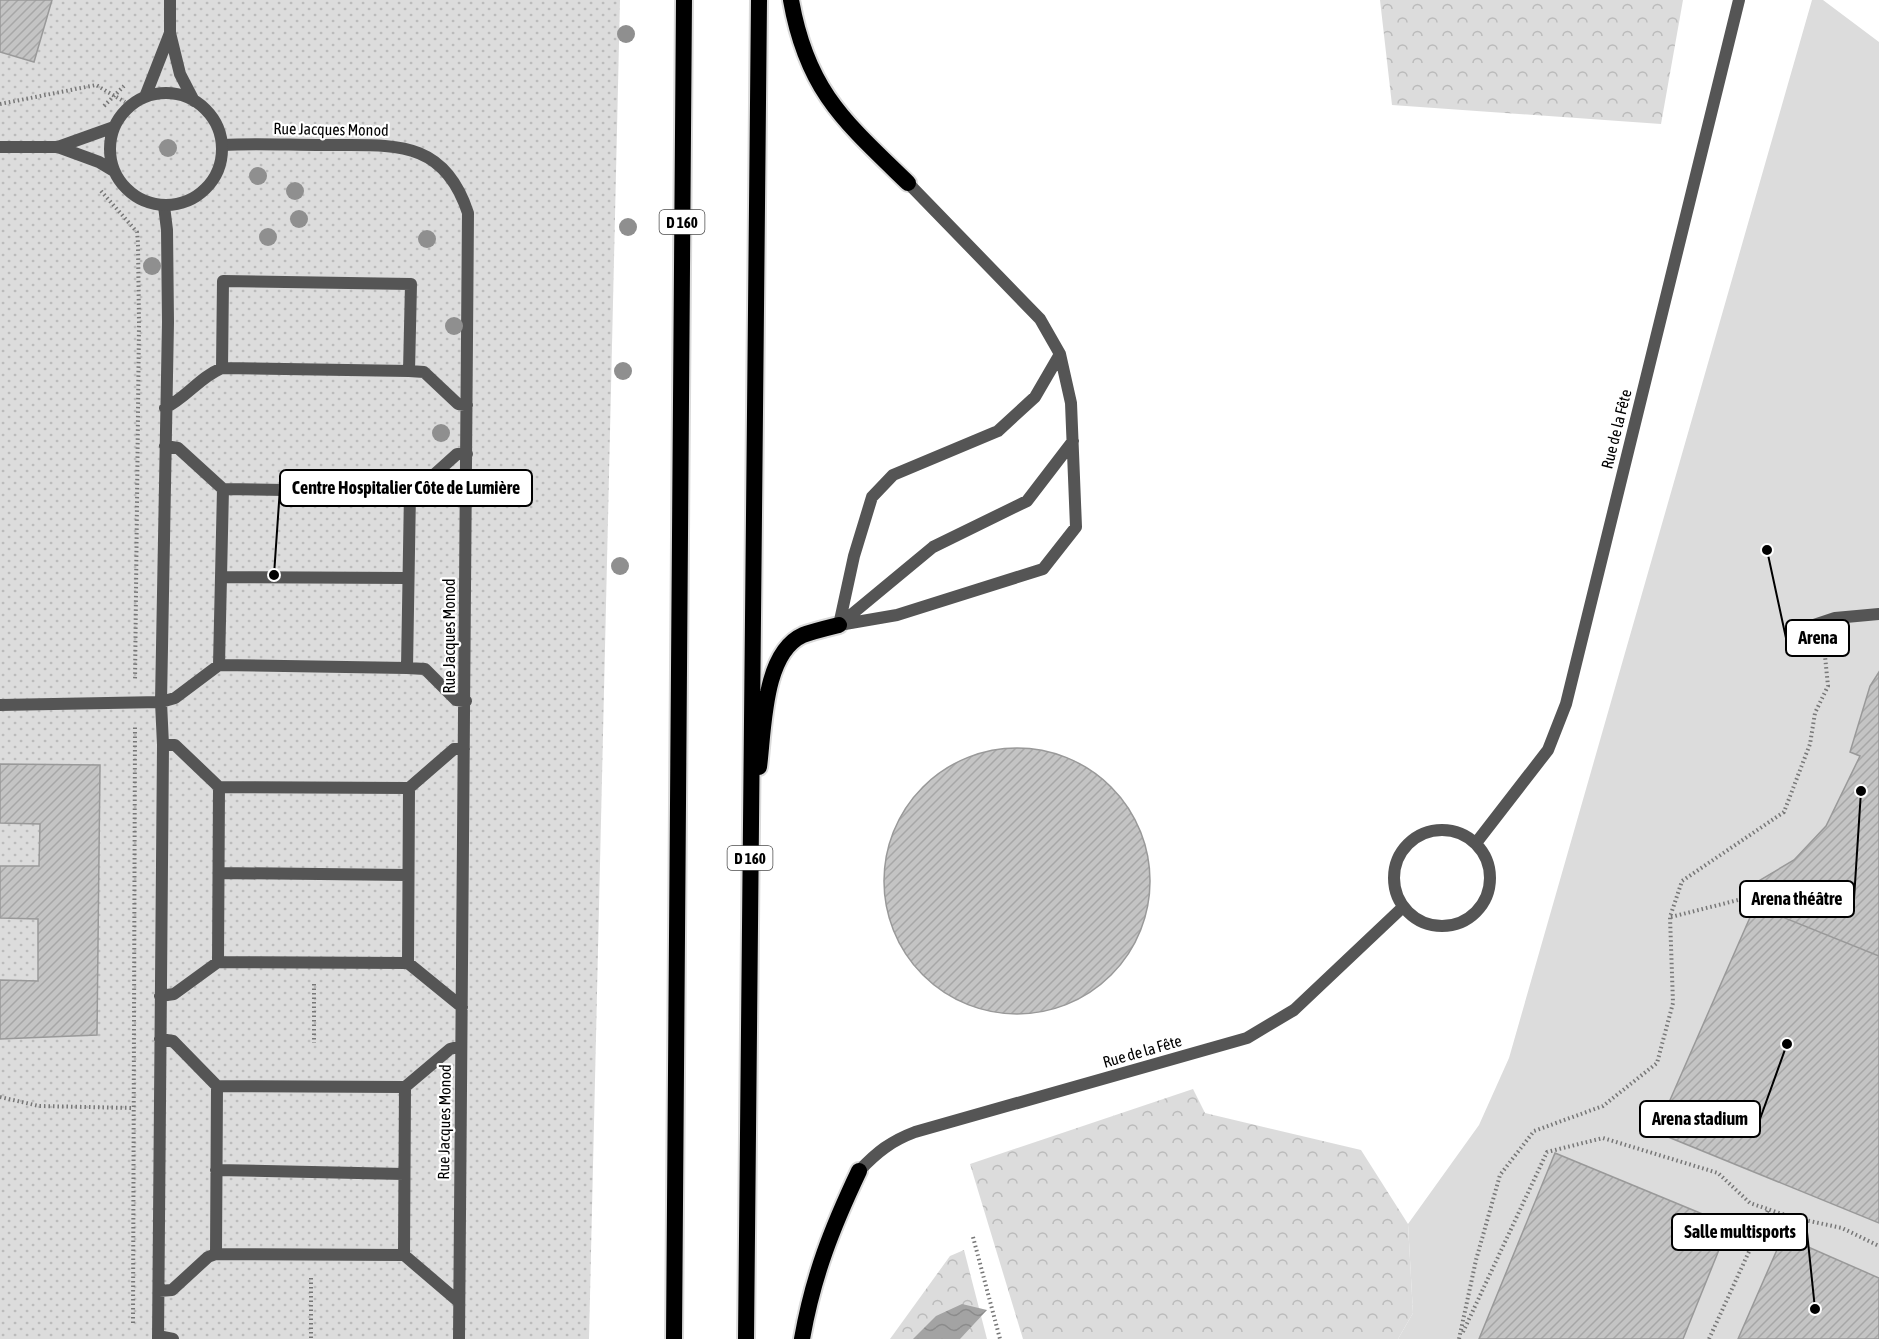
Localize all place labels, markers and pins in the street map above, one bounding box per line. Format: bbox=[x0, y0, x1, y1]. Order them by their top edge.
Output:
callout: Centre Hospitalier Côte de Lumière bbox=[280, 470, 532, 506]
callout: Arena bbox=[1786, 620, 1849, 656]
callout: Arena théâtre bbox=[1740, 881, 1854, 917]
callout: Arena stadium bbox=[1640, 1101, 1760, 1137]
callout: Salle multisports bbox=[1672, 1214, 1807, 1250]

